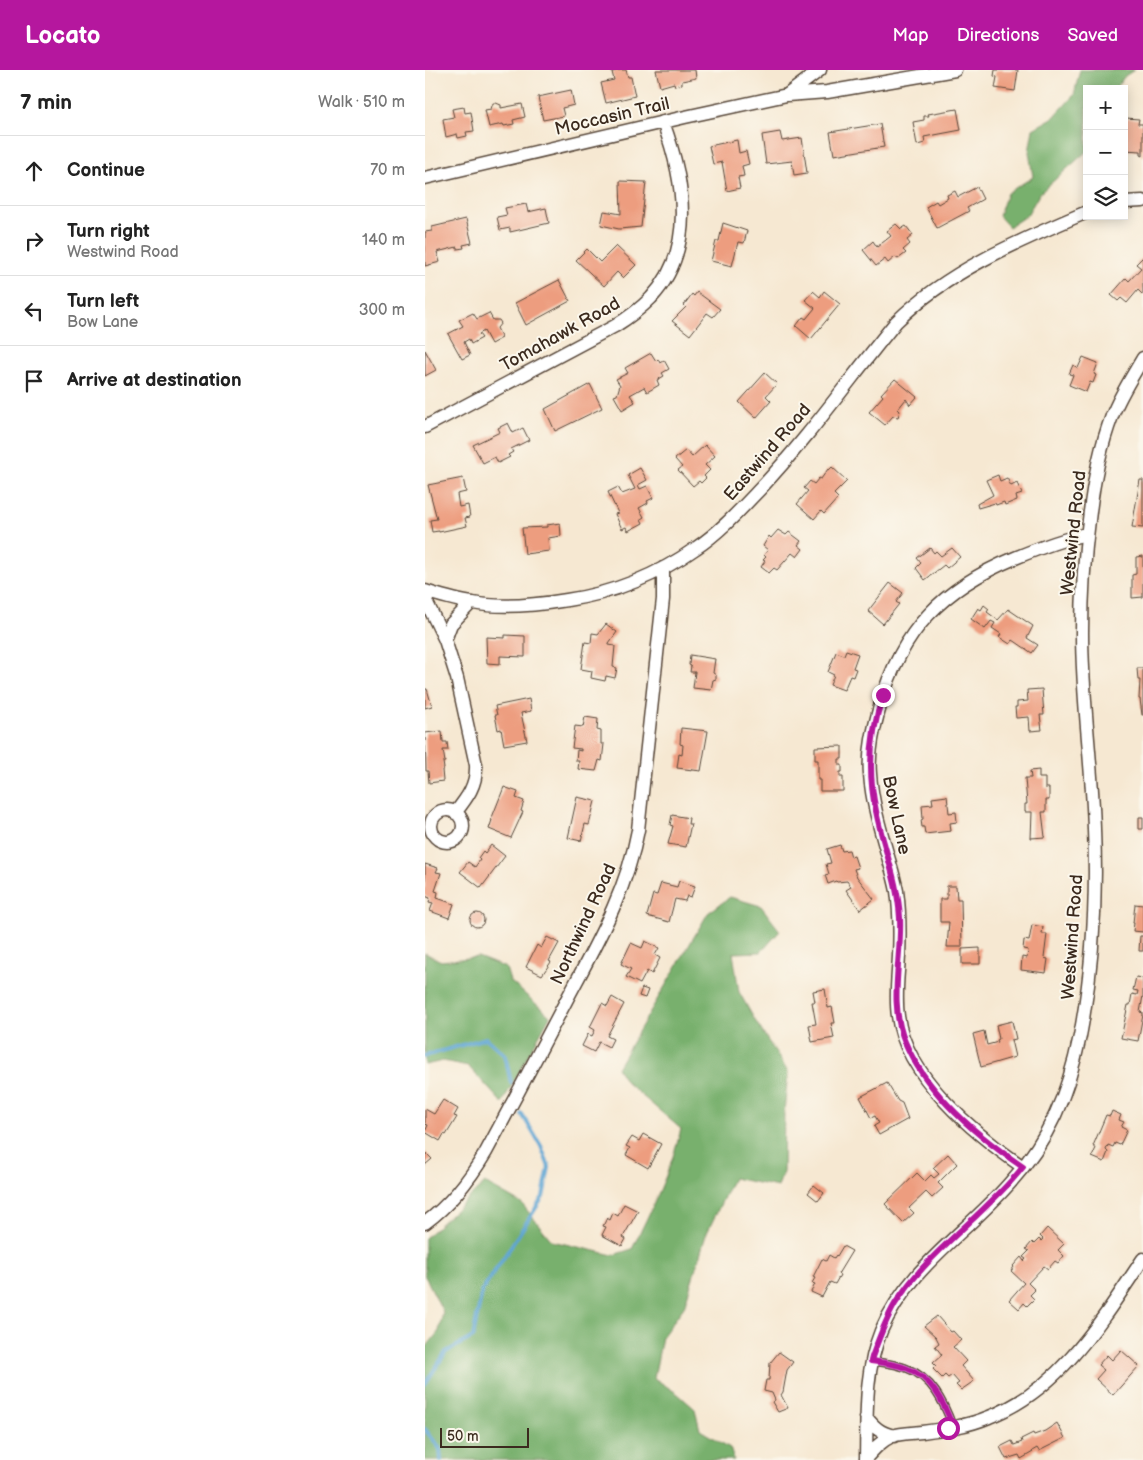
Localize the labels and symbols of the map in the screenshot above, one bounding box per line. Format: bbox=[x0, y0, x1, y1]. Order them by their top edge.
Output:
street label: Moccasin Trail bbox=[553, 93, 672, 140]
street label: Tomahawk Road bbox=[497, 293, 624, 376]
street label: Eastwind Road bbox=[720, 400, 815, 505]
street label: Westwind Road bbox=[1056, 469, 1091, 597]
route end bbox=[872, 684, 895, 707]
street label: Bow Lane bbox=[878, 774, 915, 857]
street label: Northwind Road bbox=[546, 860, 621, 988]
street label: Westwind Road bbox=[1058, 874, 1087, 1000]
route start bbox=[937, 1417, 960, 1440]
scale bar bbox=[440, 1425, 529, 1448]

